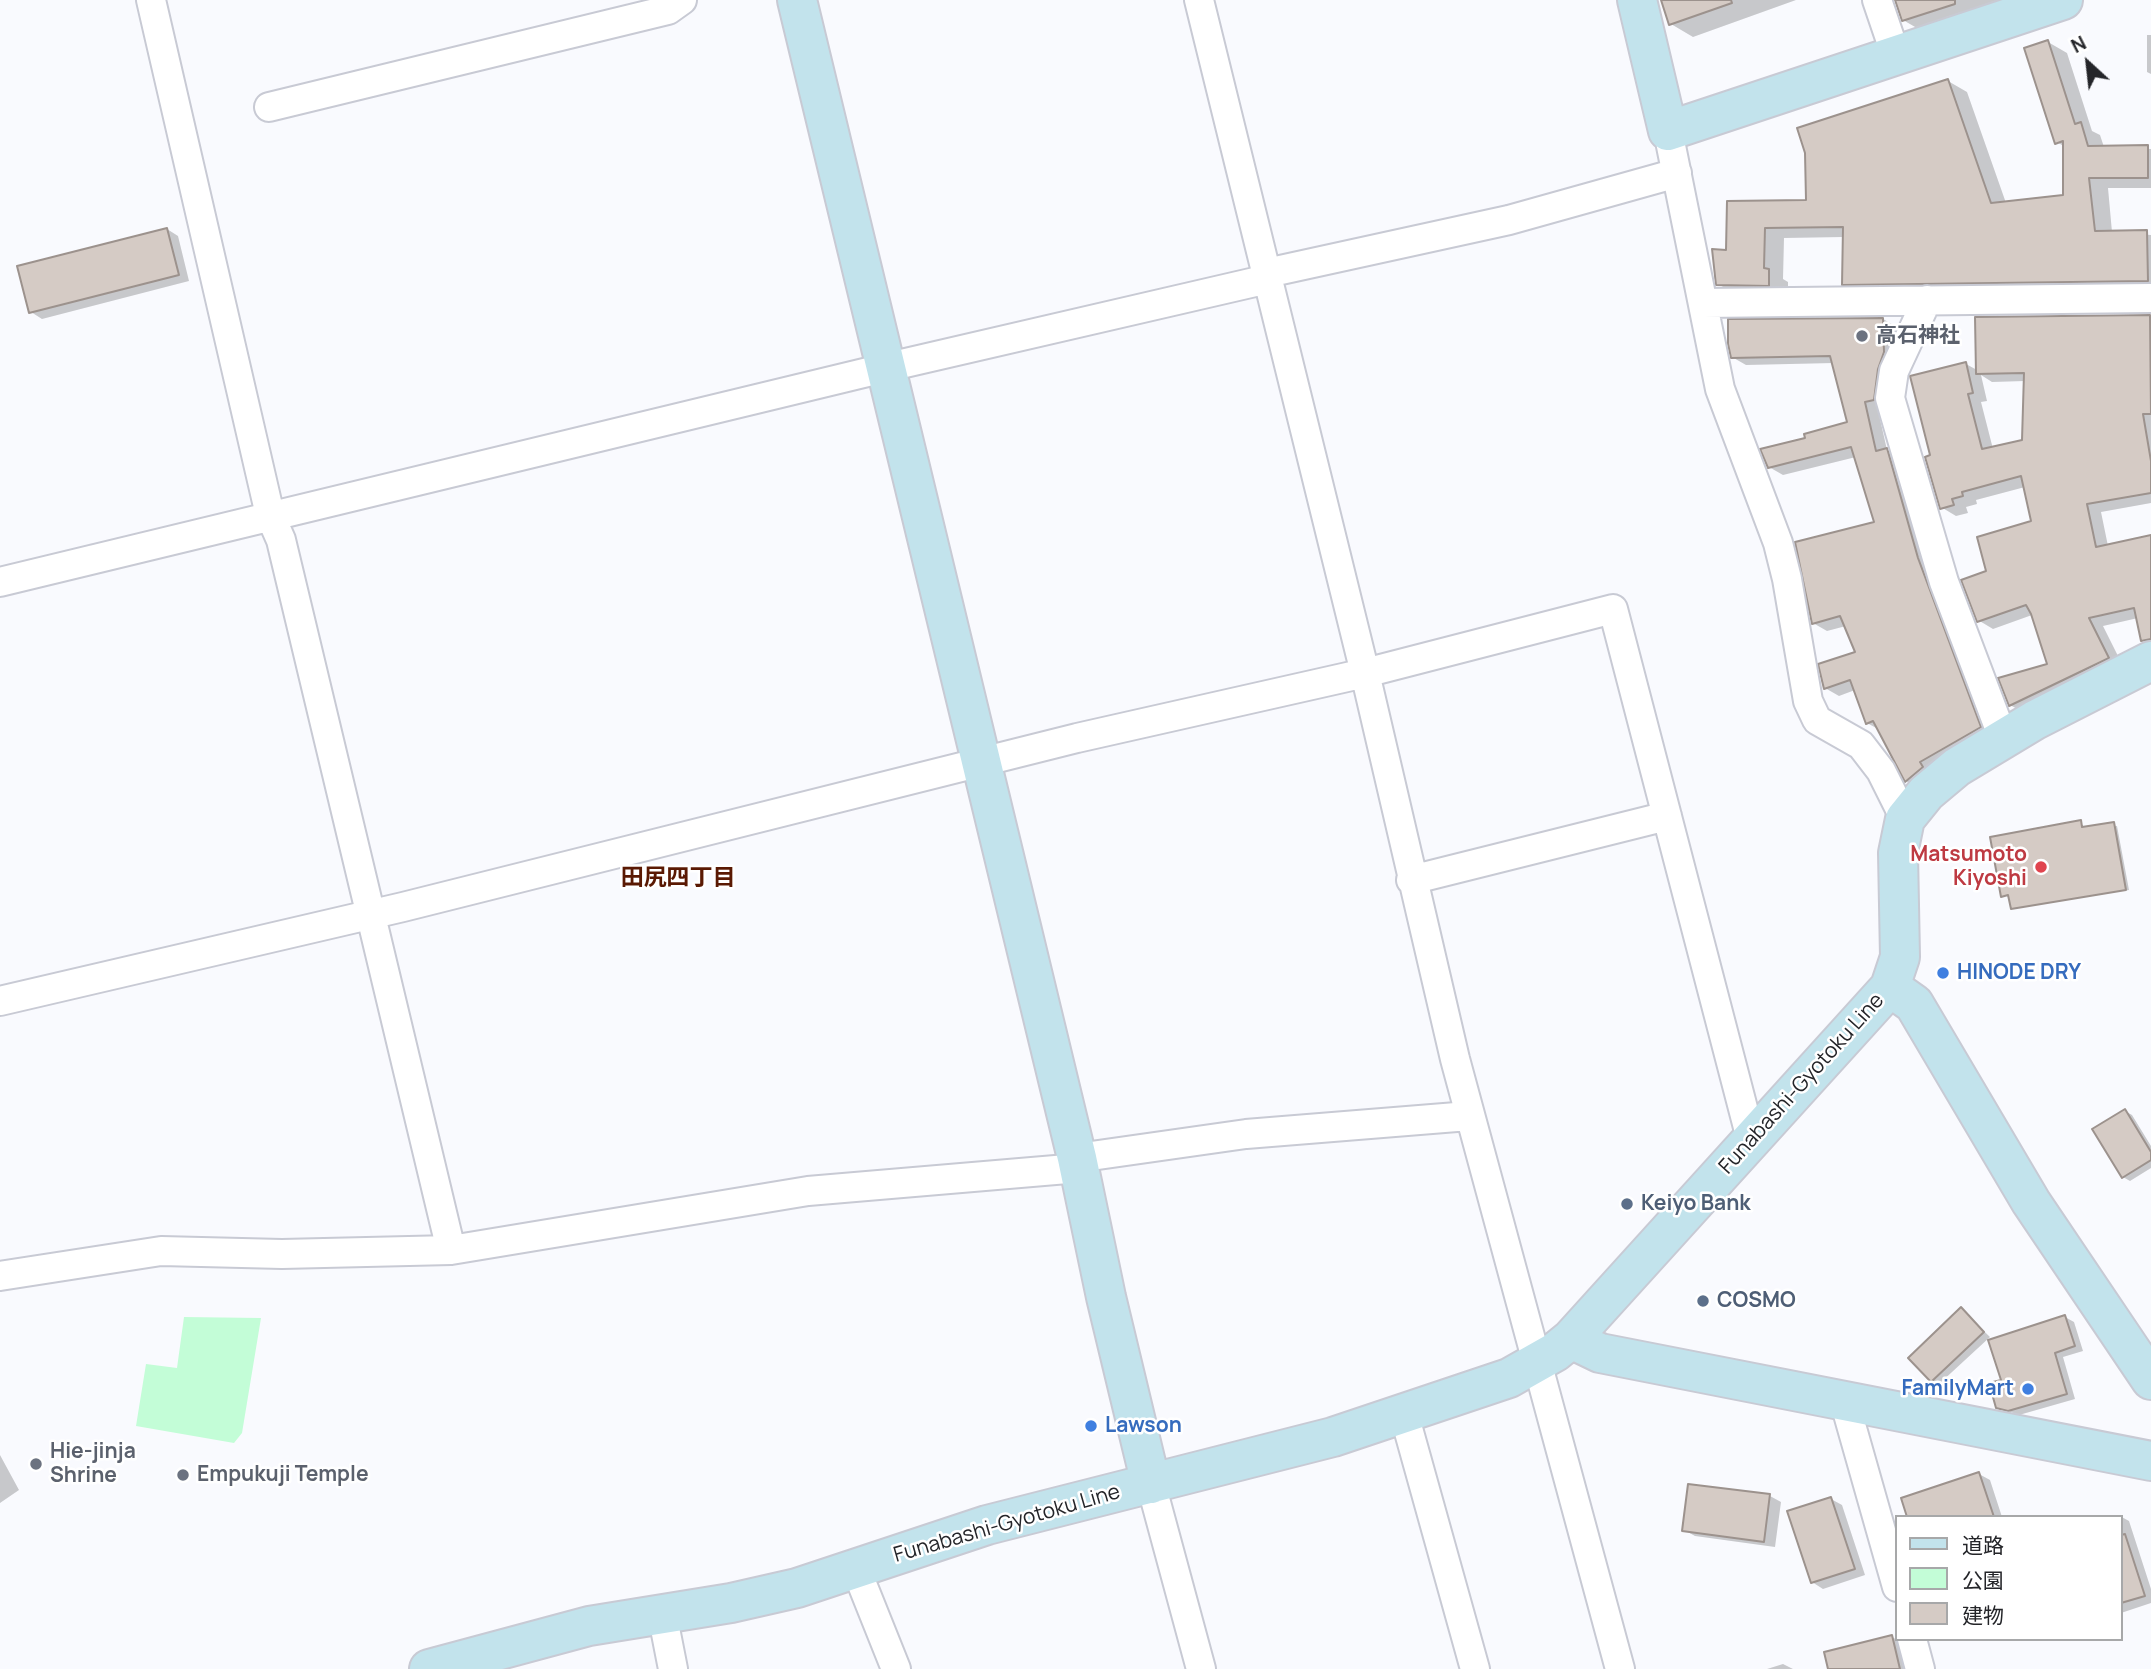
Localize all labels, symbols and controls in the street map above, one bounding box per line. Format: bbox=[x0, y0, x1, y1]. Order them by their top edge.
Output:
north arrow bbox=[2053, 28, 2123, 98]
text: N bbox=[2066, 30, 2090, 59]
place label: 高石神社 bbox=[1876, 323, 1960, 349]
marker: 高石神社 bbox=[1854, 328, 1870, 344]
place label: Matsumoto Kiyoshi bbox=[1910, 842, 2027, 892]
marker: Matsumoto Kiyoshi bbox=[2033, 859, 2049, 875]
district label: 田尻四丁目 bbox=[621, 865, 735, 893]
place label: HINODE DRY bbox=[1957, 960, 2081, 986]
marker: HINODE DRY bbox=[1935, 965, 1951, 981]
street label: Funabashi-Gyotoku Line bbox=[1714, 989, 1890, 1179]
place label: Keiyo Bank bbox=[1641, 1191, 1751, 1217]
marker: Keiyo Bank bbox=[1619, 1196, 1635, 1212]
place label: COSMO bbox=[1717, 1288, 1796, 1314]
marker: COSMO bbox=[1695, 1293, 1711, 1309]
place label: FamilyMart bbox=[1901, 1376, 2014, 1402]
marker: FamilyMart bbox=[2020, 1381, 2036, 1397]
place label: Lawson bbox=[1105, 1413, 1182, 1439]
marker: Lawson bbox=[1083, 1418, 1099, 1434]
place label: Hie-jinja Shrine bbox=[50, 1439, 136, 1489]
marker: Hie-jinja Shrine bbox=[28, 1456, 44, 1472]
place label: Empukuji Temple bbox=[197, 1462, 369, 1488]
marker: Empukuji Temple bbox=[175, 1467, 191, 1483]
street label: Funabashi-Gyotoku Line bbox=[891, 1480, 1123, 1568]
legend bbox=[1896, 1515, 2123, 1641]
text: 道路 bbox=[1962, 1531, 2004, 1559]
text: 公園 bbox=[1962, 1566, 2004, 1594]
text: 建物 bbox=[1962, 1601, 2004, 1629]

